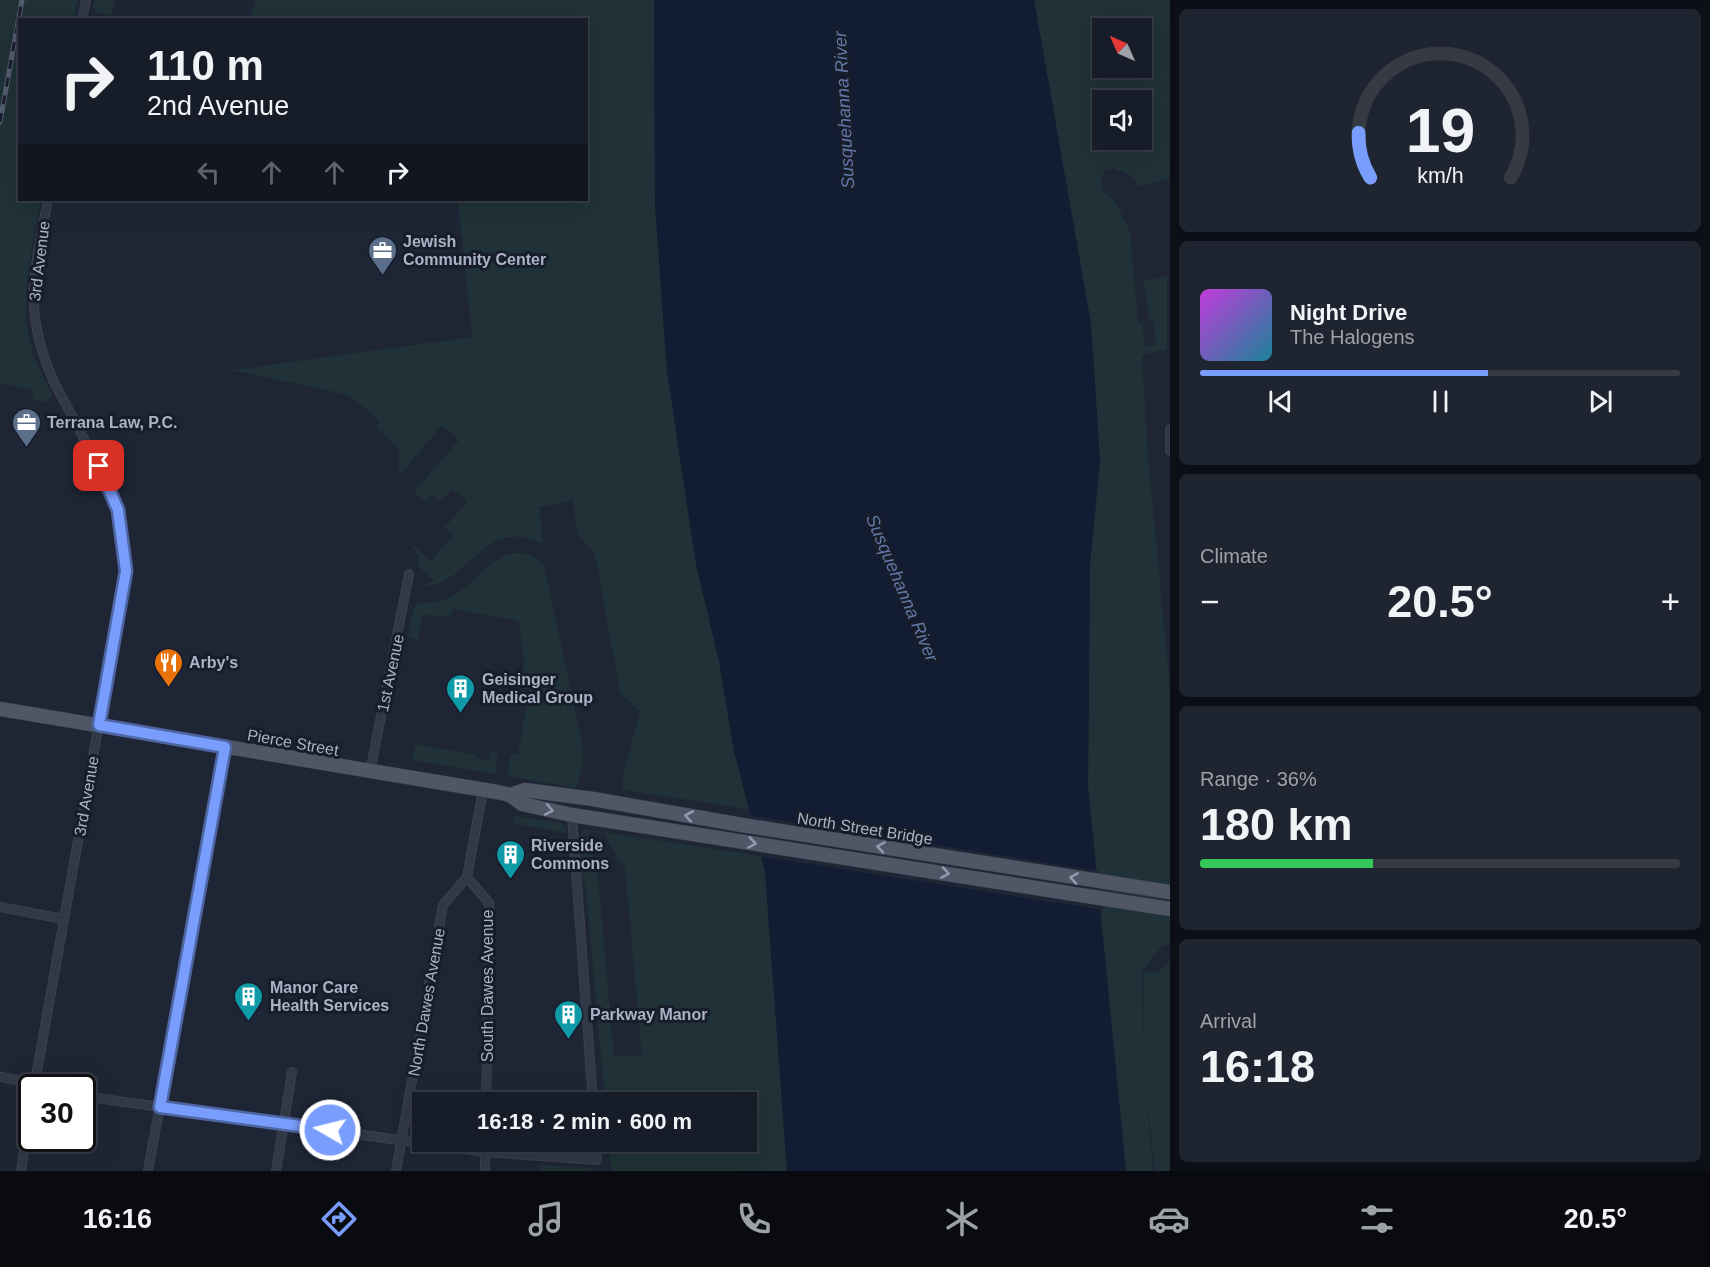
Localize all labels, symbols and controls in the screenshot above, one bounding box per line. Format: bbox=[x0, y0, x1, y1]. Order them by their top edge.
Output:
north arrow bbox=[1092, 18, 1152, 78]
map controls bbox=[1092, 18, 1152, 150]
water label: Susquehanna River bbox=[830, 30, 858, 189]
icon: right bbox=[48, 42, 126, 120]
text: 110 m bbox=[147, 42, 264, 89]
button: sound bbox=[1092, 90, 1152, 150]
text: 2nd Avenue bbox=[147, 91, 289, 121]
text: 19 bbox=[1405, 96, 1475, 165]
icon: left bbox=[192, 156, 225, 189]
icon: ahead bbox=[255, 156, 288, 189]
icon: ahead bbox=[318, 156, 351, 189]
icon: right bbox=[381, 156, 414, 189]
text: km/h bbox=[1417, 164, 1463, 188]
street label: 3rd Avenue bbox=[26, 220, 53, 302]
place label: Jewish Community Center bbox=[403, 233, 546, 268]
office icon: Jewish Community Center bbox=[366, 234, 398, 276]
text: Night Drive bbox=[1290, 300, 1407, 325]
text: The Halogens bbox=[1290, 326, 1415, 348]
icon: previous bbox=[1264, 385, 1297, 418]
icon: pause bbox=[1424, 385, 1457, 418]
icon: next bbox=[1584, 385, 1617, 418]
office icon: Terrana Law, P.C. bbox=[10, 406, 42, 448]
place label: Terrana Law, P.C. bbox=[47, 414, 177, 431]
pin bbox=[73, 440, 124, 491]
icon: arrive bbox=[82, 449, 115, 482]
water label: Susquehanna River bbox=[862, 511, 942, 666]
text: Climate bbox=[1200, 545, 1268, 567]
text: 20.5° bbox=[1387, 576, 1493, 627]
text: − bbox=[1200, 583, 1219, 620]
text: + bbox=[1661, 583, 1680, 620]
street label: 1st Avenue bbox=[374, 633, 407, 713]
restaurant icon: Arby's bbox=[152, 646, 184, 688]
place label: Arby's bbox=[189, 654, 238, 671]
place label: Geisinger Medical Group bbox=[482, 671, 593, 706]
building icon: Geisinger Medical Group bbox=[445, 672, 477, 714]
street label: Pierce Street bbox=[246, 726, 340, 759]
street label: 3rd Avenue bbox=[71, 755, 102, 837]
text: Range · 36% bbox=[1200, 768, 1317, 790]
text: 180 km bbox=[1200, 799, 1353, 850]
one-way arrow bbox=[544, 803, 554, 816]
street label: North Street Bridge bbox=[796, 809, 934, 848]
one-way arrow bbox=[684, 810, 694, 823]
one-way arrow bbox=[747, 836, 757, 849]
place label: Riverside Commons bbox=[531, 837, 609, 872]
building icon: Riverside Commons bbox=[494, 838, 526, 880]
one-way arrow bbox=[876, 842, 886, 854]
one-way arrow bbox=[940, 867, 950, 879]
one-way arrow bbox=[1069, 872, 1079, 885]
street label: South Dawes Avenue bbox=[479, 910, 496, 1062]
street label: North Dawes Avenue bbox=[405, 927, 448, 1077]
place label: Manor Care Health Services bbox=[270, 979, 389, 1014]
building icon: Manor Care Health Services bbox=[233, 980, 265, 1022]
building icon: Parkway Manor bbox=[553, 998, 585, 1040]
place label: Parkway Manor bbox=[590, 1006, 707, 1023]
text: Arrival bbox=[1200, 1010, 1257, 1032]
text: 16:18 bbox=[1200, 1041, 1315, 1092]
speed limit sign: 30 bbox=[18, 1074, 96, 1152]
position arrow bbox=[298, 1098, 362, 1162]
text: 16:18 · 2 min · 600 m bbox=[477, 1109, 692, 1134]
icon: directions bbox=[318, 1198, 360, 1240]
icon: music bbox=[525, 1198, 567, 1240]
icon: phone bbox=[733, 1198, 775, 1240]
icon: climate bbox=[941, 1198, 983, 1240]
icon: car bbox=[1148, 1198, 1190, 1240]
icon: filters bbox=[1356, 1198, 1398, 1240]
text: 16:16 bbox=[83, 1204, 152, 1234]
text: 20.5° bbox=[1564, 1204, 1627, 1234]

